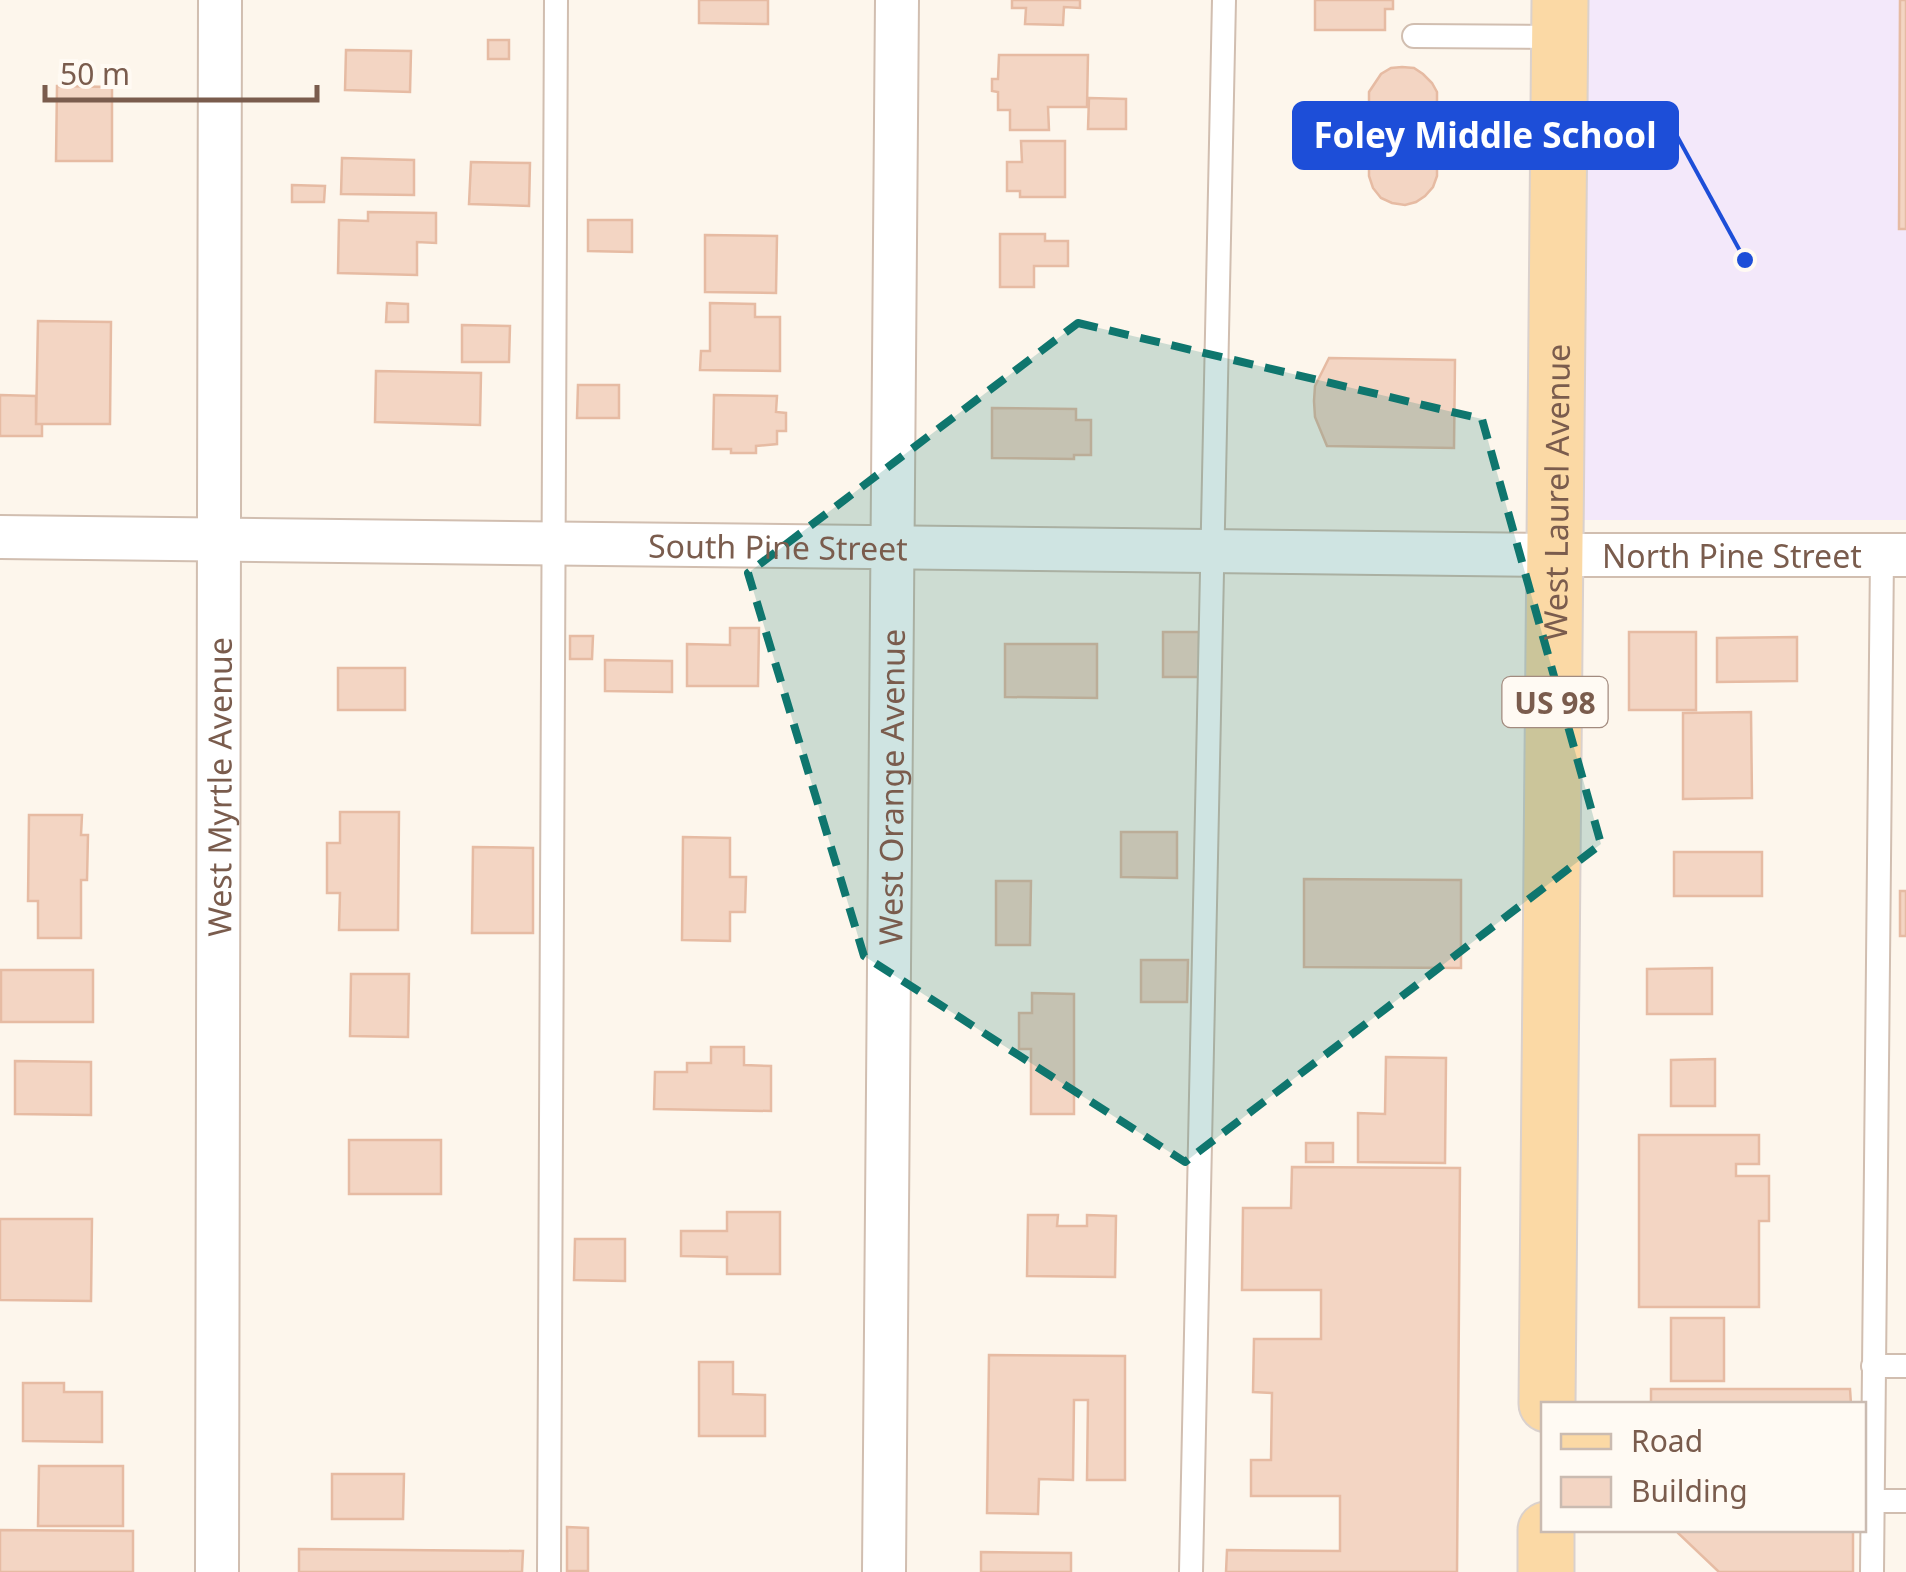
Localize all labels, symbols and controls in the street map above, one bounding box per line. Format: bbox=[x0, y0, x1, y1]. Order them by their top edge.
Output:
scale bar bbox=[45, 40, 318, 102]
text: 50 m bbox=[60, 53, 130, 94]
callout: Foley Middle School bbox=[1294, 103, 1677, 168]
text: Foley Middle School bbox=[1313, 111, 1657, 158]
street label: West Laurel Avenue bbox=[1533, 344, 1578, 641]
street label: South Pine Street bbox=[648, 523, 908, 569]
street label: North Pine Street bbox=[1602, 534, 1862, 577]
street label: West Orange Avenue bbox=[868, 629, 913, 945]
street label: West Myrtle Avenue bbox=[197, 637, 240, 937]
road number: US 98 bbox=[1502, 677, 1608, 727]
legend bbox=[1541, 1402, 1866, 1532]
text: Road bbox=[1631, 1420, 1703, 1461]
text: Building bbox=[1631, 1470, 1748, 1511]

